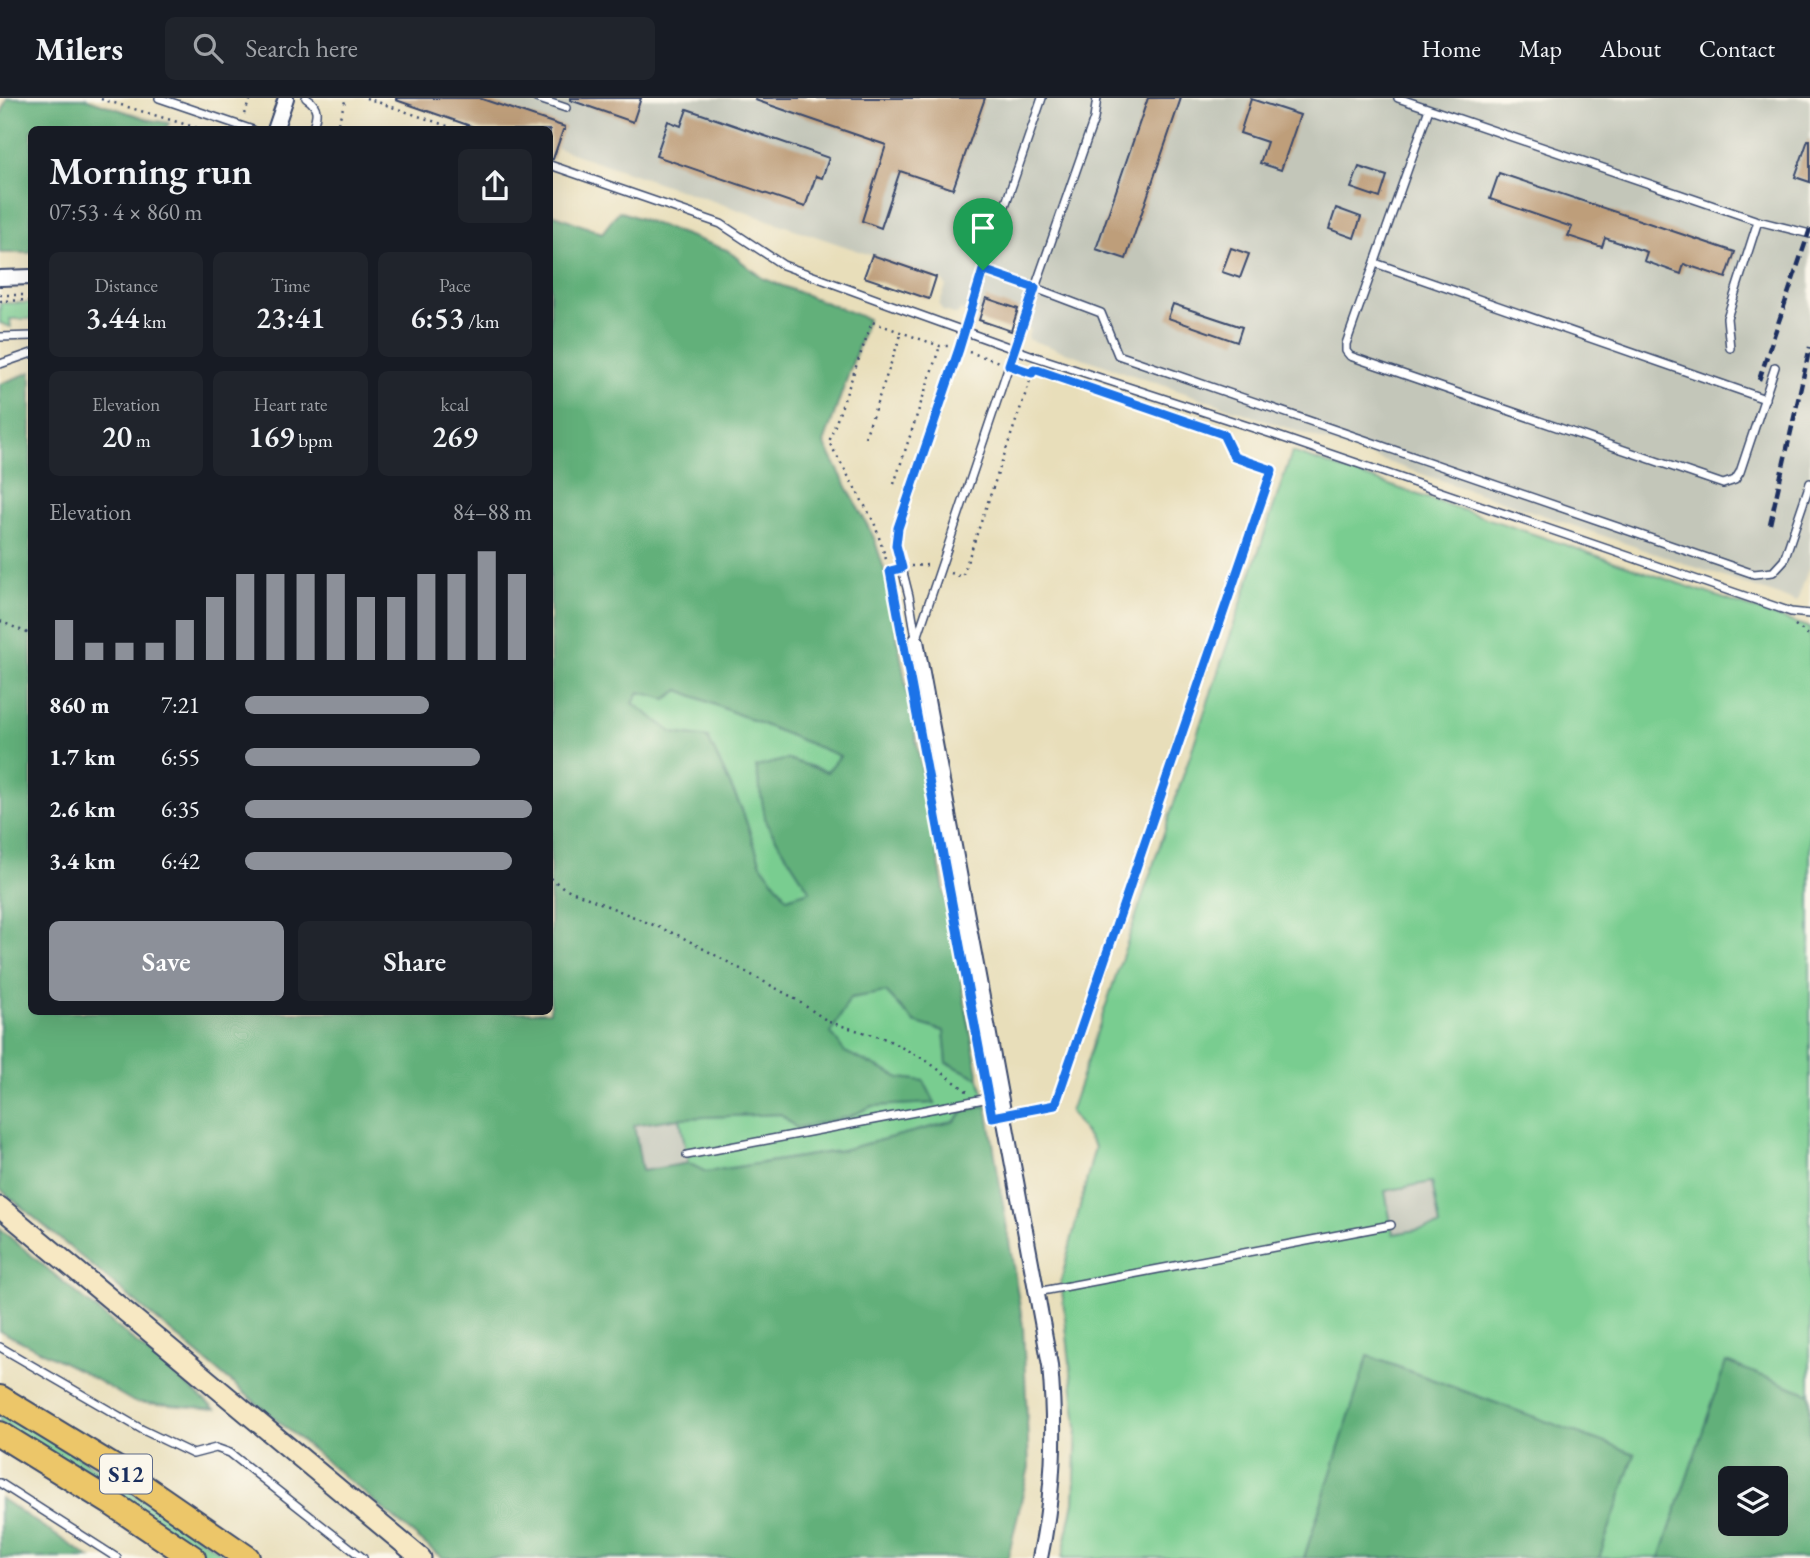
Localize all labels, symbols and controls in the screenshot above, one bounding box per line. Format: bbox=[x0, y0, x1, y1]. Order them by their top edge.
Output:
search box bbox=[165, 17, 655, 80]
text: Milers bbox=[35, 27, 123, 70]
icon: search bbox=[189, 29, 227, 67]
text: Search here bbox=[245, 31, 358, 65]
text: Home bbox=[1421, 33, 1481, 64]
text: Map bbox=[1519, 33, 1562, 64]
text: About bbox=[1600, 33, 1661, 64]
text: Contact bbox=[1699, 33, 1775, 64]
text: Morning run bbox=[49, 146, 252, 195]
button: share bbox=[458, 149, 532, 223]
text: 07:53 · 4 × 860 m bbox=[49, 197, 202, 227]
pin bbox=[953, 198, 1013, 270]
icon: arrive bbox=[964, 209, 1002, 247]
text: Distance bbox=[94, 273, 158, 298]
text: Time bbox=[271, 273, 310, 298]
text: Pace bbox=[439, 273, 471, 298]
text: 3.44 bbox=[86, 298, 139, 337]
text: 23:41 bbox=[256, 298, 325, 337]
text: 6:53 bbox=[410, 298, 464, 337]
text: km bbox=[139, 309, 167, 334]
text: /km bbox=[464, 309, 500, 334]
text: Elevation bbox=[92, 392, 160, 417]
text: Heart rate bbox=[254, 392, 327, 417]
text: kcal bbox=[441, 392, 469, 417]
text: 20 bbox=[101, 417, 132, 456]
text: 169 bbox=[248, 417, 294, 456]
text: 269 bbox=[432, 417, 478, 456]
text: m bbox=[132, 428, 151, 453]
text: bpm bbox=[294, 428, 333, 453]
text: Elevation bbox=[49, 497, 132, 527]
text: 84–88 m bbox=[453, 497, 532, 527]
text: 860 m bbox=[49, 690, 110, 720]
text: 7:21 bbox=[161, 690, 200, 720]
text: 1.7 km bbox=[49, 742, 116, 772]
text: 6:55 bbox=[161, 742, 200, 772]
text: 2.6 km bbox=[49, 794, 116, 824]
text: 6:35 bbox=[161, 794, 200, 824]
text: 3.4 km bbox=[49, 846, 116, 876]
text: 6:42 bbox=[161, 846, 200, 876]
button: Save bbox=[49, 921, 284, 1001]
button: Share bbox=[298, 921, 532, 1001]
road number: S12 bbox=[100, 1455, 152, 1494]
map controls bbox=[1718, 1466, 1788, 1536]
button: layers bbox=[1718, 1466, 1788, 1536]

